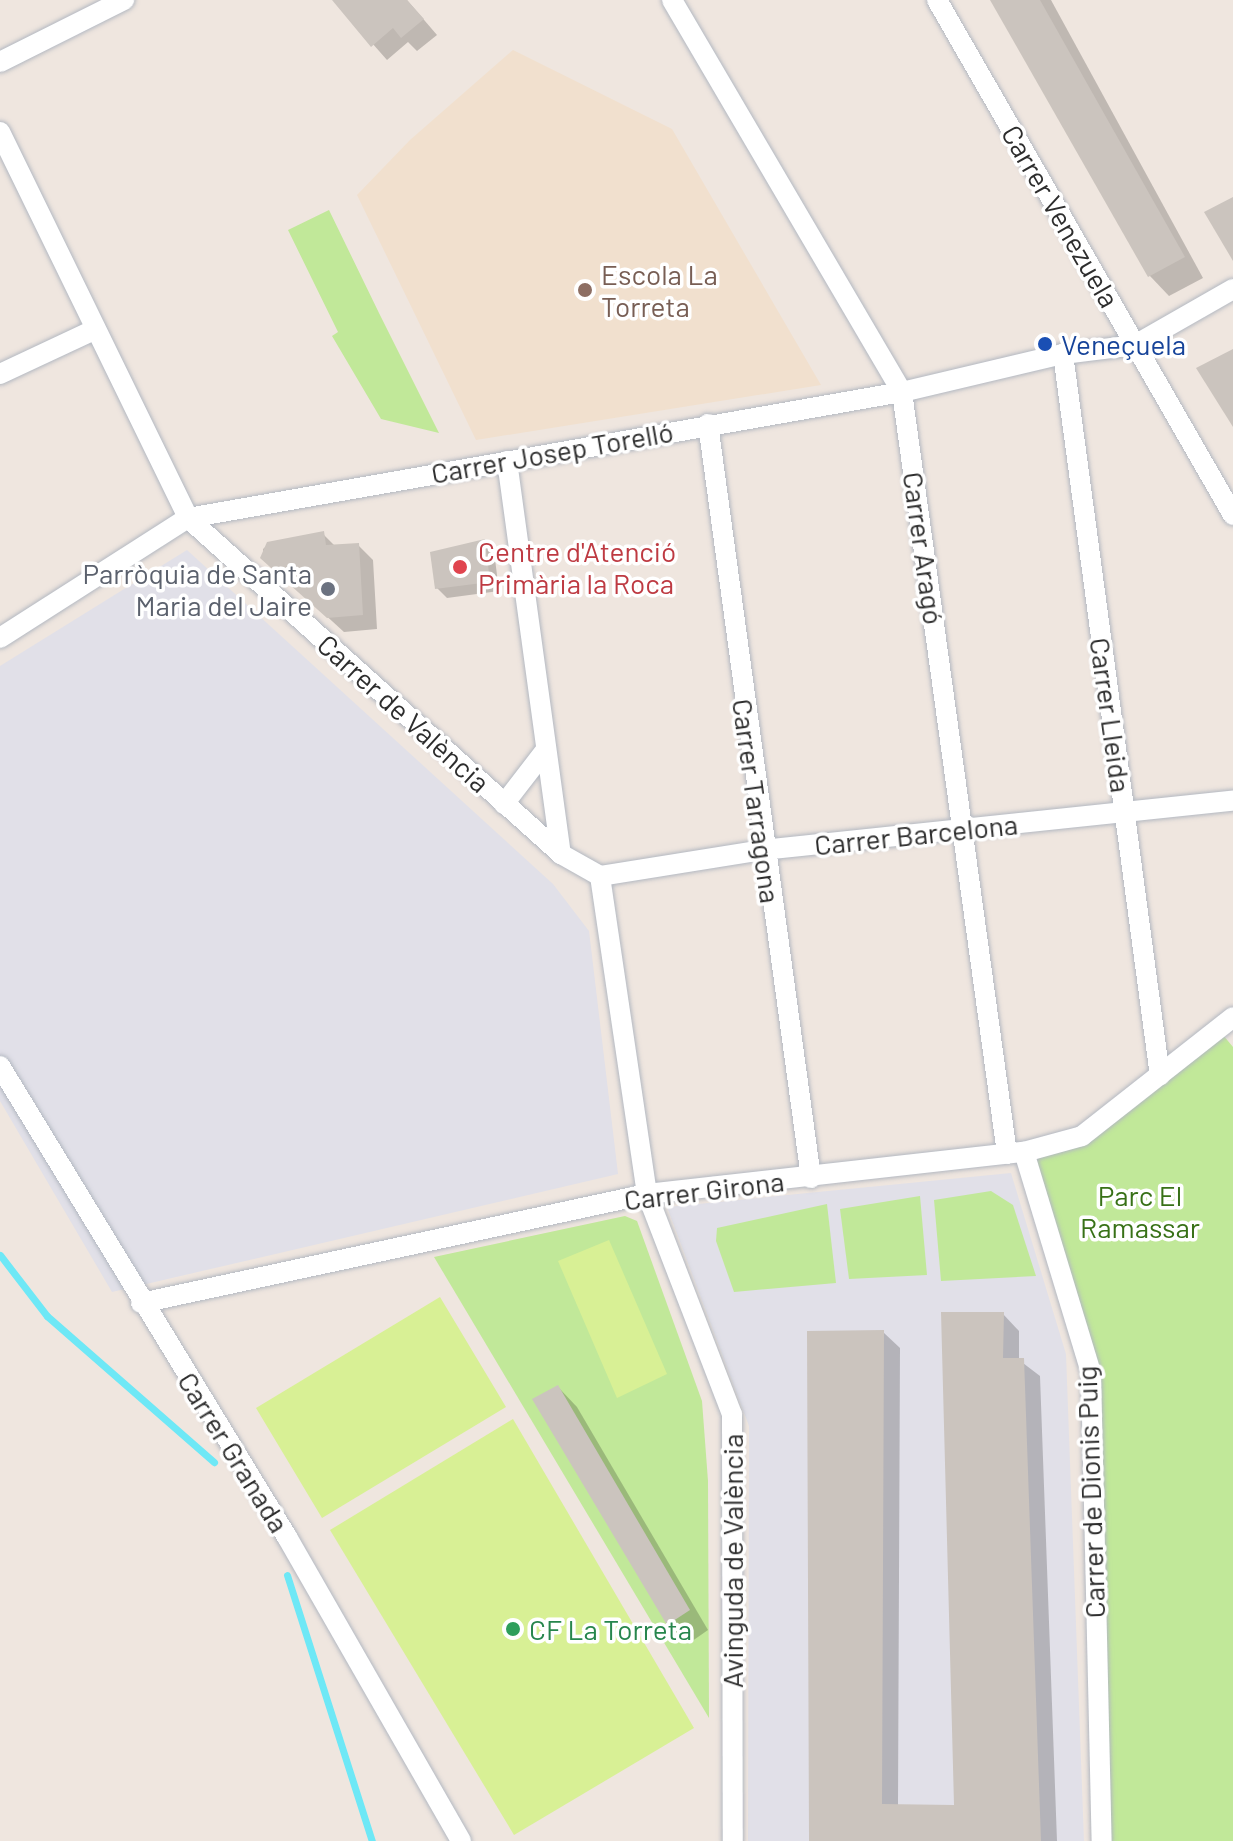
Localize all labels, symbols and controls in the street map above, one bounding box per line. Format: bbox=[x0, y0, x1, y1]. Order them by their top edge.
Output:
street label: Carrer Venezuela bbox=[995, 119, 1127, 313]
place label: Escola La Torreta bbox=[601, 257, 718, 323]
marker: Escola La Torreta bbox=[576, 281, 594, 299]
place label: Veneçuela bbox=[1061, 327, 1186, 361]
marker: Veneçuela bbox=[1036, 335, 1054, 353]
street label: Carrer Josep Torelló bbox=[428, 414, 676, 490]
street label: Carrer Aragó bbox=[897, 470, 951, 626]
place label: Centre d'Atenció Primària la Roca bbox=[478, 534, 676, 600]
place label: Parròquia de Santa Maria del Jaire bbox=[82, 556, 312, 622]
marker: Centre d'Atenció Primària la Roca bbox=[449, 556, 471, 578]
marker: Parròquia de Santa Maria del Jaire bbox=[319, 580, 337, 598]
street label: Carrer de València bbox=[311, 627, 497, 799]
street label: Carrer Lleida bbox=[1084, 635, 1138, 795]
street label: Carrer Tarragona bbox=[726, 697, 788, 905]
street label: Carrer Barcelona bbox=[813, 807, 1019, 861]
street label: Carrer Girona bbox=[622, 1164, 786, 1216]
park label: Parc El Ramassar bbox=[1080, 1178, 1200, 1244]
street label: Carrer de Dionis Puig bbox=[1069, 1365, 1111, 1619]
street label: Carrer Granada bbox=[171, 1366, 297, 1538]
street label: Avinguda de València bbox=[715, 1434, 749, 1688]
place label: CF La Torreta bbox=[529, 1612, 692, 1646]
marker: CF La Torreta bbox=[504, 1620, 522, 1638]

